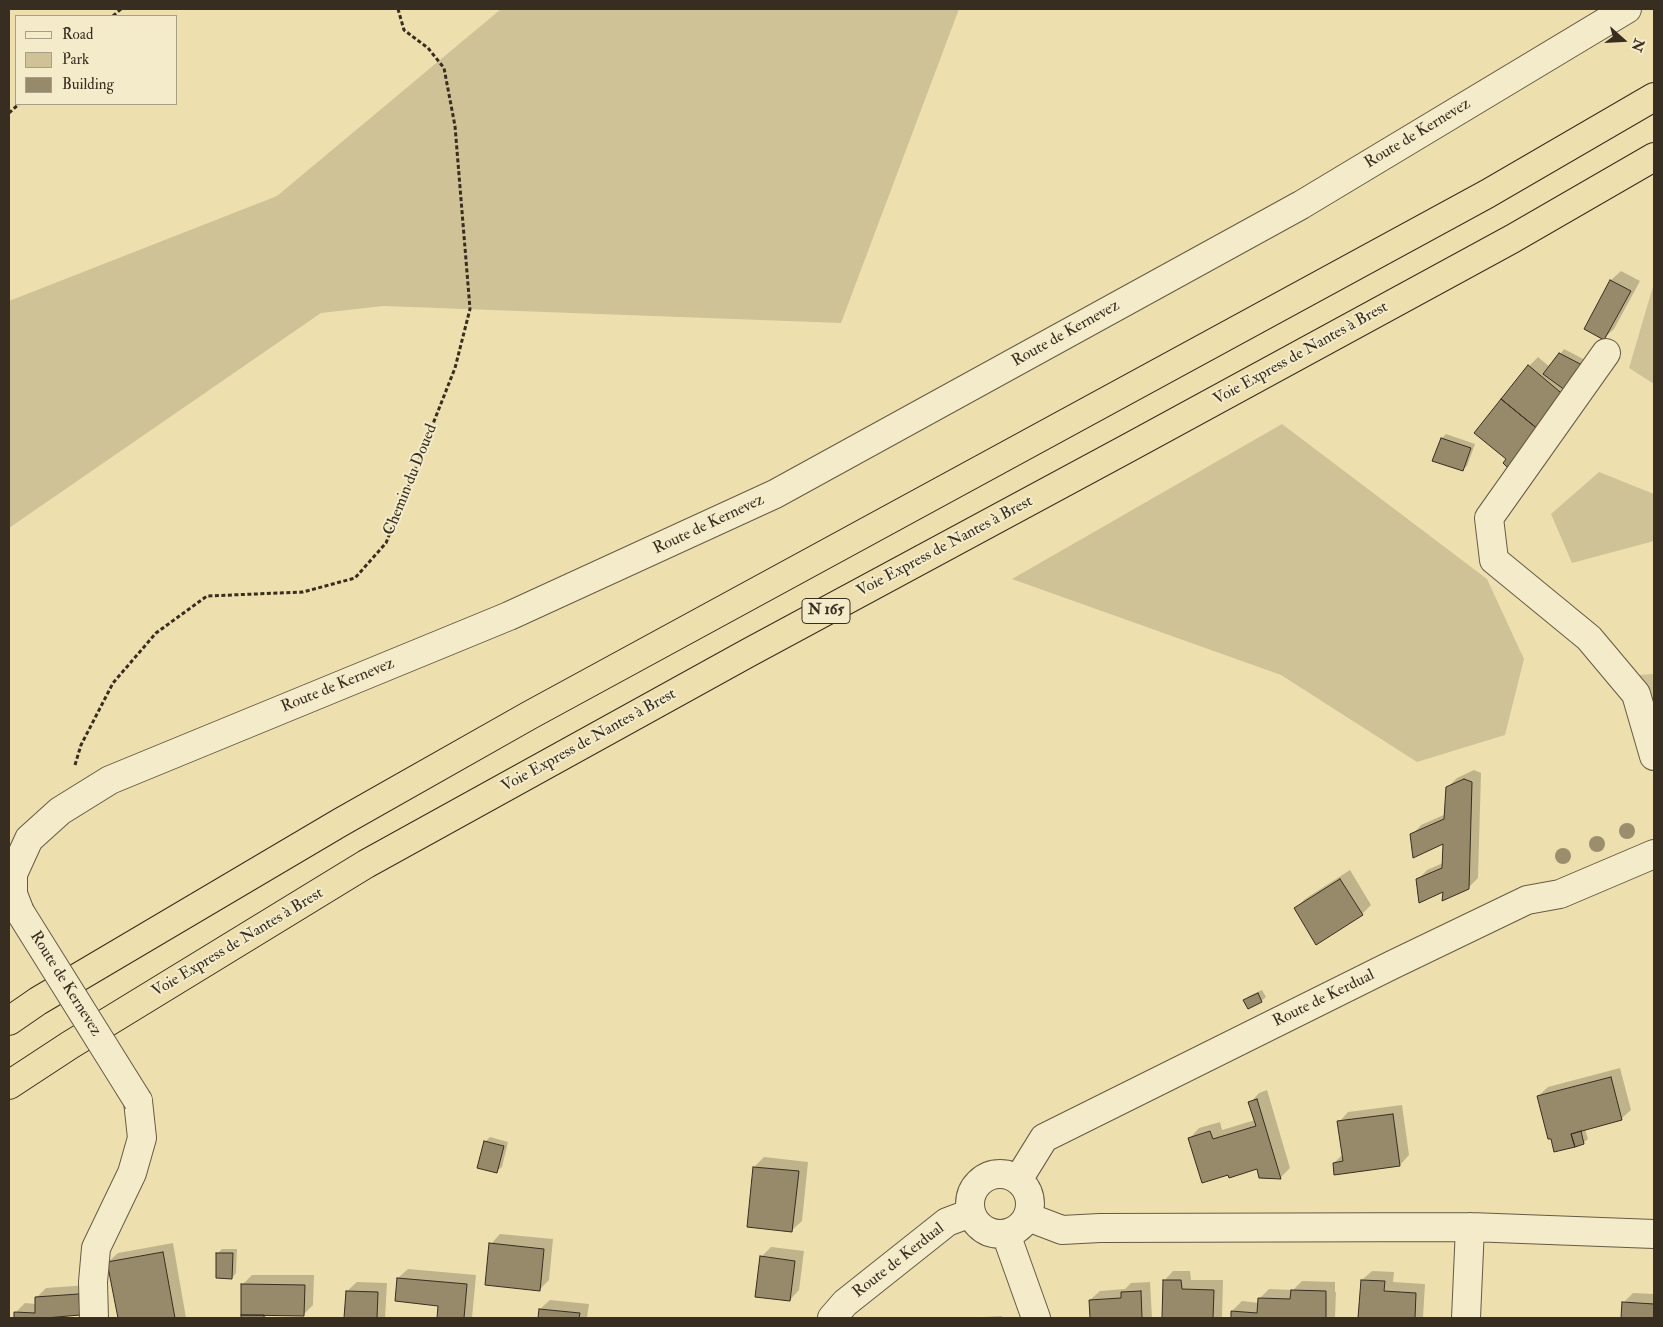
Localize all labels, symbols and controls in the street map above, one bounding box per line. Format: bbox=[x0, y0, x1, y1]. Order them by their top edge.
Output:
legend bbox=[15, 15, 178, 105]
north arrow bbox=[1598, 15, 1648, 65]
text: Road bbox=[62, 25, 93, 44]
text: N bbox=[1628, 36, 1648, 54]
text: Park bbox=[62, 50, 89, 69]
text: Building bbox=[62, 75, 114, 94]
street label: Route de Kernevez bbox=[1362, 95, 1474, 173]
street label: Route de Kernevez bbox=[1009, 296, 1123, 372]
street label: Voie Express de Nantes à Brest bbox=[1210, 298, 1392, 410]
street label: Chemin du Doued bbox=[380, 422, 442, 538]
street label: Route de Kernevez bbox=[651, 491, 767, 559]
street label: Voie Express de Nantes à Brest bbox=[854, 492, 1036, 602]
road number: N 165 bbox=[802, 598, 850, 624]
street label: Route de Kernevez bbox=[279, 655, 397, 717]
street label: Voie Express de Nantes à Brest bbox=[498, 685, 680, 797]
street label: Voie Express de Nantes à Brest bbox=[149, 884, 327, 1002]
street label: Route de Kernevez bbox=[25, 928, 105, 1040]
street label: Route de Kerdual bbox=[1270, 966, 1378, 1032]
street label: Route de Kerdual bbox=[849, 1219, 949, 1303]

